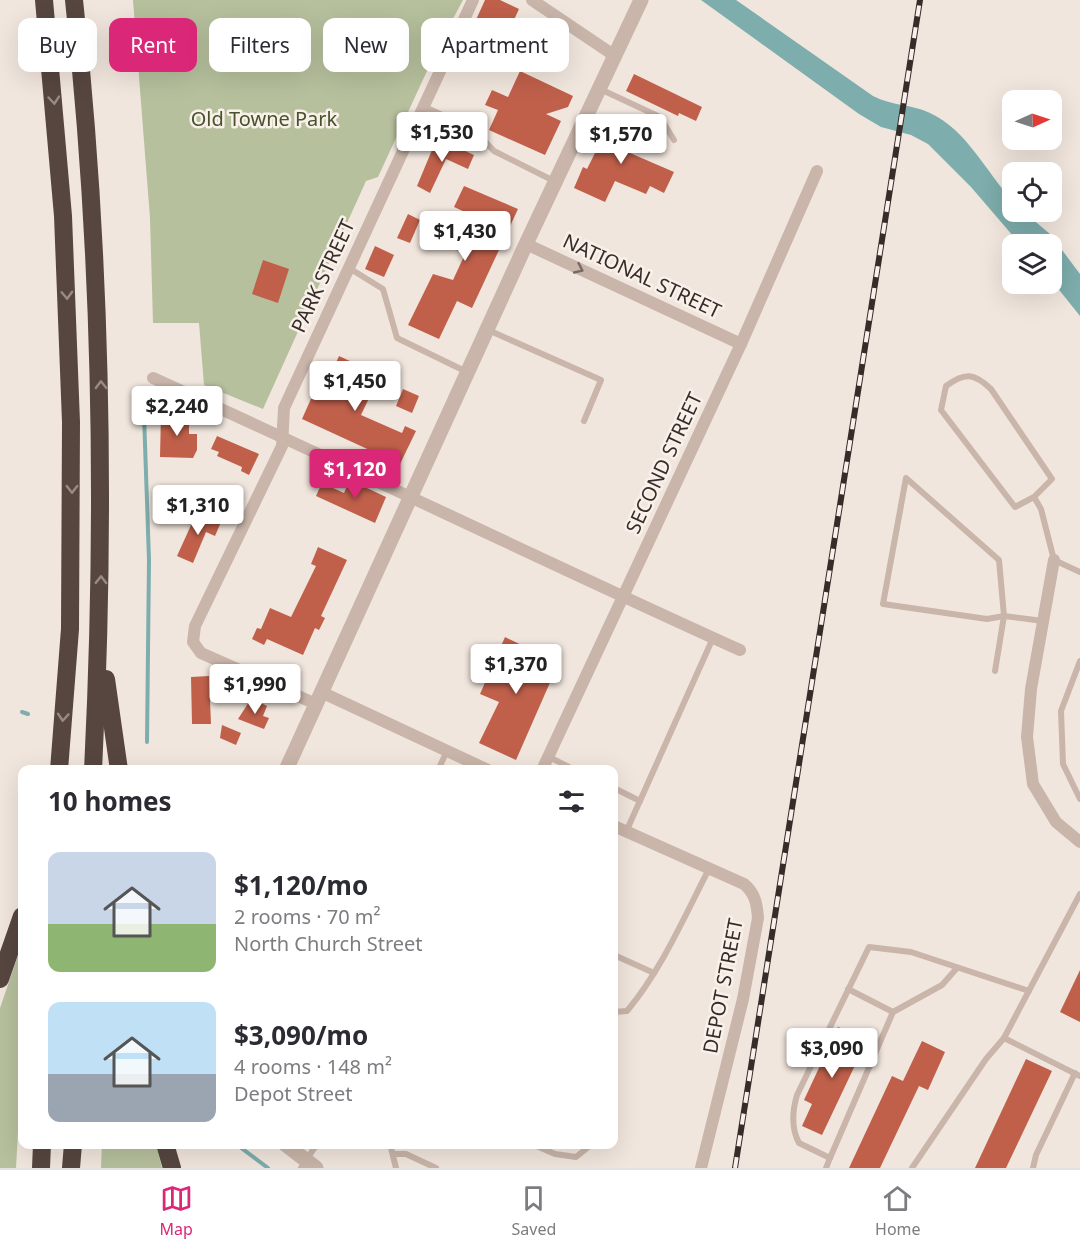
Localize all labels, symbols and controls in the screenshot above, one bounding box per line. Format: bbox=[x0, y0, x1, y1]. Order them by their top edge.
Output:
chip: Buy bbox=[18, 18, 97, 72]
chip: Rent bbox=[109, 18, 197, 72]
chip: Filters bbox=[209, 18, 311, 72]
chip: New bbox=[323, 18, 409, 72]
chip: Apartment bbox=[421, 18, 569, 72]
north arrow bbox=[1002, 90, 1062, 150]
map controls bbox=[1002, 90, 1062, 294]
one-way arrow bbox=[47, 95, 60, 105]
park label: Old Towne Park bbox=[191, 105, 338, 132]
pin: $1,530 bbox=[393, 112, 491, 163]
pin: $1,570 bbox=[572, 114, 670, 165]
text: $1,530 bbox=[411, 118, 473, 145]
text: $1,570 bbox=[590, 120, 652, 147]
button: locate bbox=[1002, 162, 1062, 222]
pin: $1,430 bbox=[416, 211, 514, 262]
street label: PARK STREET bbox=[285, 215, 361, 337]
text: $1,430 bbox=[434, 217, 496, 244]
street label: NATIONAL STREET bbox=[559, 227, 726, 324]
button: layers bbox=[1002, 234, 1062, 294]
one-way arrow bbox=[573, 261, 584, 273]
one-way arrow bbox=[61, 290, 73, 299]
pin: $1,450 bbox=[306, 361, 404, 412]
text: $1,450 bbox=[324, 367, 386, 394]
one-way arrow bbox=[95, 380, 107, 389]
pin: $2,240 bbox=[128, 386, 226, 437]
street label: SECOND STREET bbox=[619, 388, 708, 538]
text: $2,240 bbox=[146, 392, 208, 419]
pin: $1,120 bbox=[306, 449, 404, 500]
text: $1,120 bbox=[324, 455, 386, 482]
one-way arrow bbox=[66, 485, 78, 494]
pin: $1,310 bbox=[149, 485, 247, 536]
text: $1,310 bbox=[167, 491, 229, 518]
one-way arrow bbox=[95, 575, 107, 584]
pin: $1,370 bbox=[467, 644, 565, 695]
text: $1,370 bbox=[485, 650, 547, 677]
pin: $1,990 bbox=[206, 664, 304, 715]
text: $1,990 bbox=[224, 670, 286, 697]
one-way arrow bbox=[57, 712, 70, 721]
text: 10 homes bbox=[48, 783, 172, 819]
icon: filters bbox=[555, 785, 588, 818]
text: $1,120/mo bbox=[234, 867, 368, 903]
icon: home bbox=[96, 876, 168, 948]
text: 2 rooms · 70 m² bbox=[234, 903, 381, 930]
street label: DEPOT STREET bbox=[696, 916, 749, 1056]
text: North Church Street bbox=[234, 930, 423, 957]
text: $3,090/mo bbox=[234, 1017, 368, 1053]
icon: home bbox=[96, 1026, 168, 1098]
pin: $3,090 bbox=[783, 1028, 881, 1079]
text: $3,090 bbox=[801, 1034, 863, 1061]
text: 4 rooms · 148 m² bbox=[234, 1053, 392, 1080]
text: Depot Street bbox=[234, 1080, 353, 1107]
tab: Map bbox=[159, 1182, 193, 1240]
tab: Saved bbox=[512, 1182, 556, 1240]
tab: Home bbox=[875, 1182, 921, 1240]

